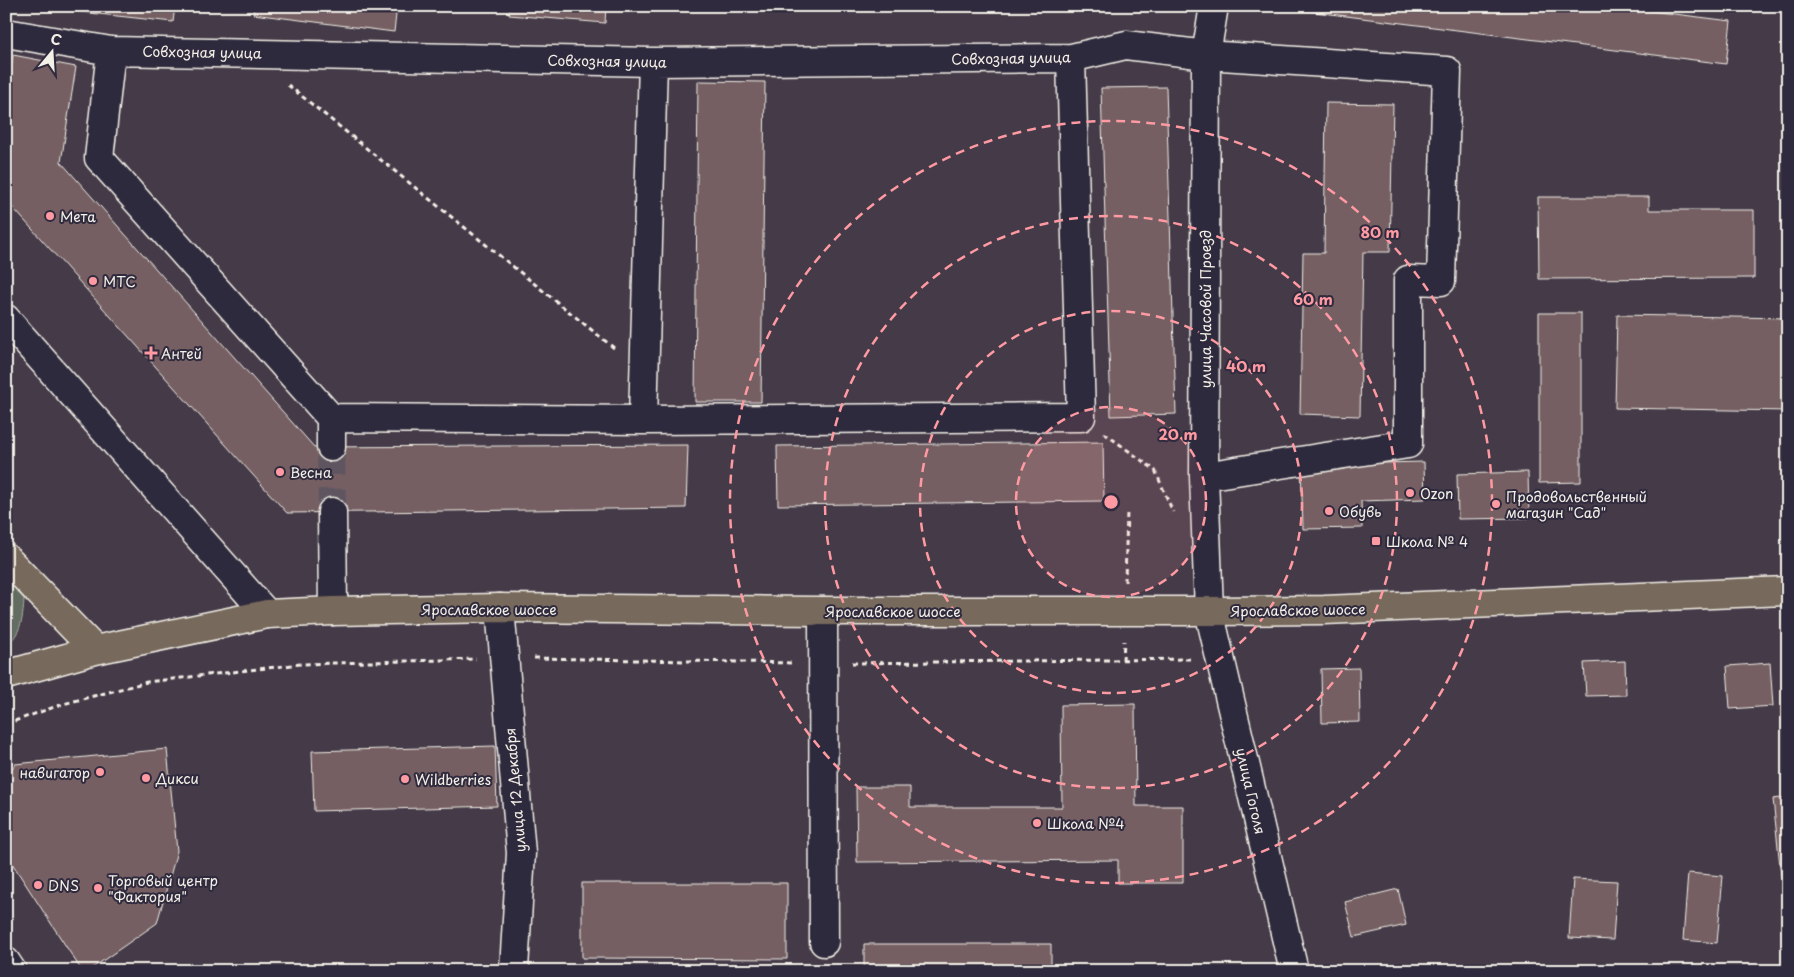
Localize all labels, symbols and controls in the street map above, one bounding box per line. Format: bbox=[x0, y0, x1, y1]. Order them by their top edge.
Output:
north arrow bbox=[28, 28, 78, 78]
text: С bbox=[48, 28, 64, 51]
street label: Совхозная улица bbox=[142, 40, 262, 64]
street label: Совхозная улица bbox=[951, 46, 1071, 70]
street label: Совхозная улица bbox=[547, 49, 667, 73]
place label: Мета bbox=[60, 206, 96, 227]
marker: Мета bbox=[44, 210, 56, 222]
text: 80 m bbox=[1360, 220, 1400, 243]
street label: улица Часовой Проезд bbox=[1195, 230, 1216, 388]
place label: МТС bbox=[103, 271, 136, 292]
marker: МТС bbox=[87, 275, 99, 287]
text: 60 m bbox=[1293, 287, 1333, 310]
place label: Антей bbox=[161, 343, 202, 364]
marker: Антей bbox=[145, 347, 157, 359]
text: 40 m bbox=[1226, 354, 1266, 377]
text: 20 m bbox=[1159, 422, 1197, 445]
place label: Весна bbox=[290, 462, 332, 483]
marker: Весна bbox=[274, 466, 286, 478]
place label: Ozon bbox=[1420, 483, 1453, 504]
place label: Продовольственный магазин "Сад" bbox=[1506, 486, 1647, 523]
marker: Ozon bbox=[1404, 487, 1416, 499]
centre of rings bbox=[1102, 493, 1120, 511]
marker: Продовольственный магазин "Сад" bbox=[1490, 498, 1502, 510]
place label: Обувь bbox=[1339, 501, 1381, 522]
marker: Обувь bbox=[1323, 505, 1335, 517]
place label: Школа № 4 bbox=[1386, 531, 1468, 552]
marker: Школа № 4 bbox=[1370, 535, 1382, 547]
street label: Ярославское шоссе bbox=[1229, 598, 1366, 622]
street label: Ярославское шоссе bbox=[420, 599, 557, 620]
street label: Ярославское шоссе bbox=[824, 601, 961, 622]
street label: улица 12 Декабря bbox=[499, 727, 531, 853]
street label: улица Гоголя bbox=[1231, 746, 1271, 836]
place label: навигатор bbox=[19, 762, 90, 783]
marker: навигатор bbox=[94, 766, 106, 778]
place label: Дикси bbox=[155, 768, 199, 789]
place label: Wildberries bbox=[415, 769, 491, 790]
marker: Дикси bbox=[140, 772, 152, 784]
marker: Wildberries bbox=[399, 773, 411, 785]
place label: Школа №4 bbox=[1047, 813, 1125, 834]
marker: Школа №4 bbox=[1031, 817, 1043, 829]
place label: Торговый центр "Фактория" bbox=[108, 870, 218, 907]
place label: DNS bbox=[48, 875, 79, 896]
marker: DNS bbox=[32, 879, 44, 891]
marker: Торговый центр "Фактория" bbox=[92, 882, 104, 894]

